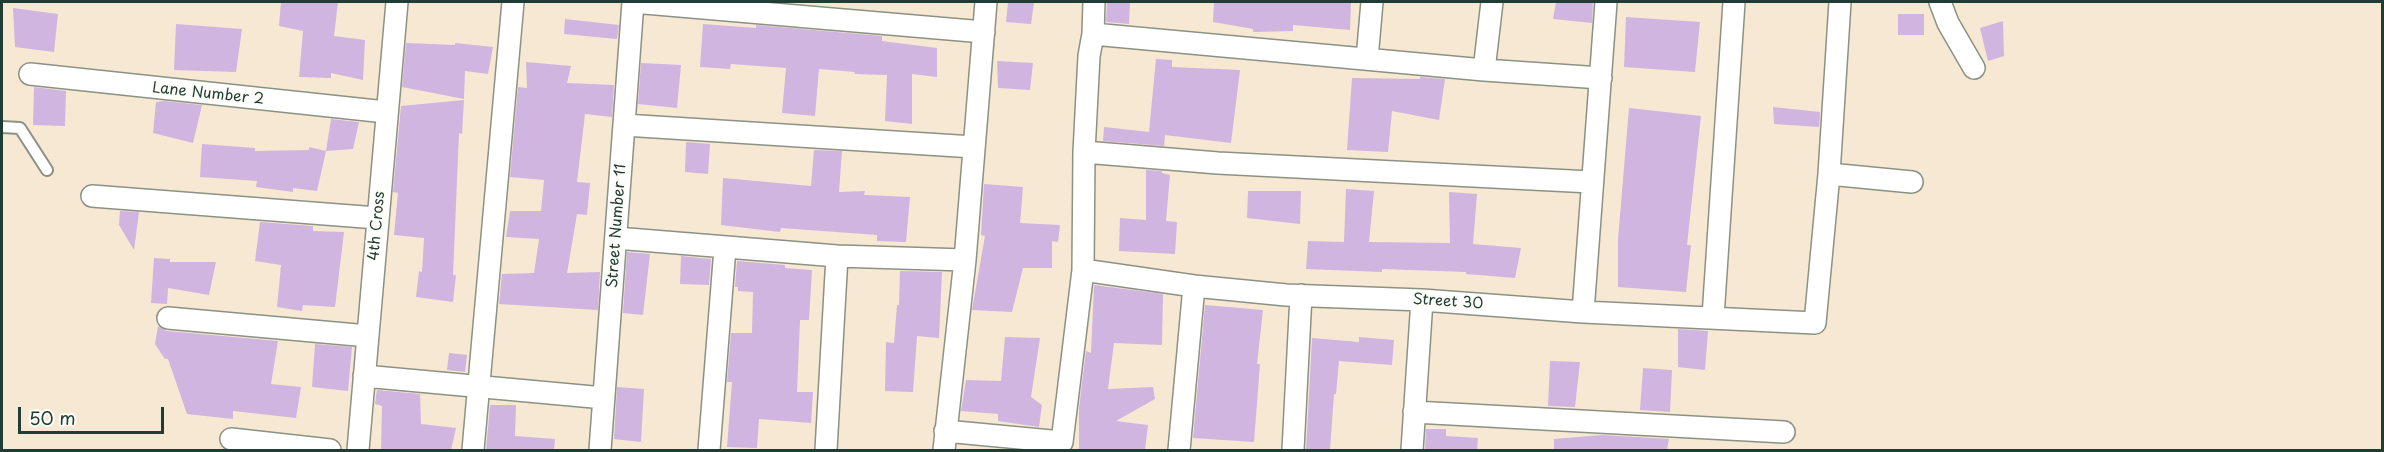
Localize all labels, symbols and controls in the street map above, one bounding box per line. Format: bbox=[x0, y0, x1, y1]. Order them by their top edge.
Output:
street label: Lane Number 2 bbox=[151, 79, 265, 109]
street label: Street Number 11 bbox=[604, 163, 630, 289]
street label: 4th Cross bbox=[365, 191, 389, 261]
street label: Street 30 bbox=[1412, 291, 1484, 313]
scale bar bbox=[21, 395, 166, 433]
text: 50 m bbox=[29, 404, 76, 431]

